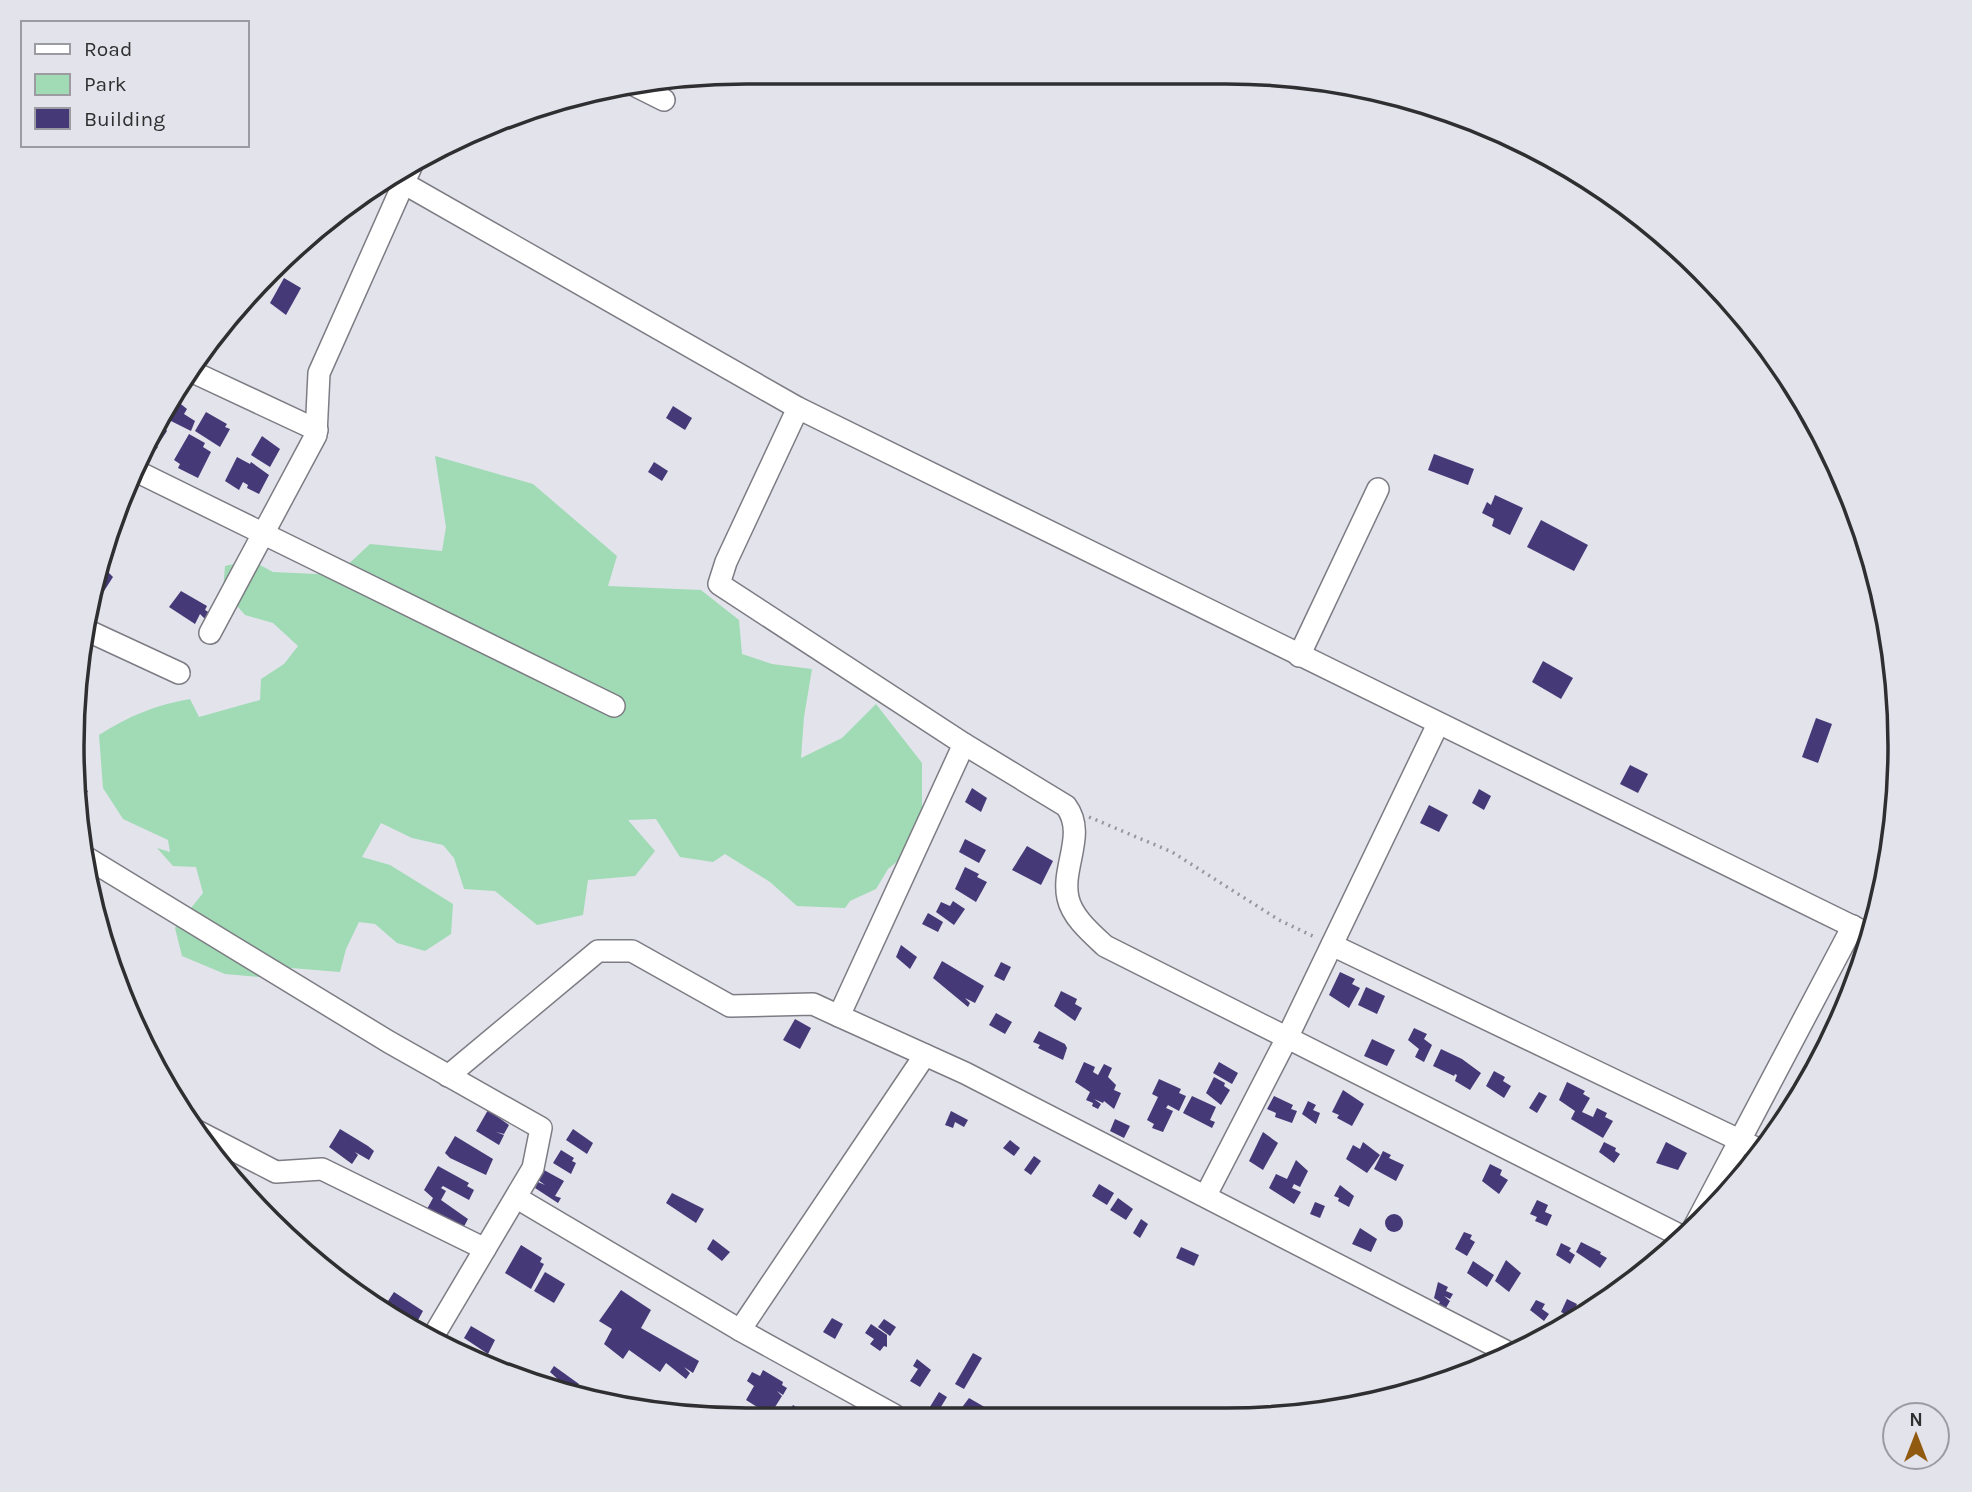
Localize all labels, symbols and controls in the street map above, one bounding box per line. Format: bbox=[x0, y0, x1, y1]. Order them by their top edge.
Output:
legend bbox=[21, 21, 248, 147]
text: Road bbox=[84, 37, 132, 61]
text: Park bbox=[84, 72, 127, 96]
text: Building bbox=[84, 107, 165, 131]
north arrow bbox=[1881, 1401, 1951, 1471]
text: N bbox=[1909, 1409, 1923, 1431]

